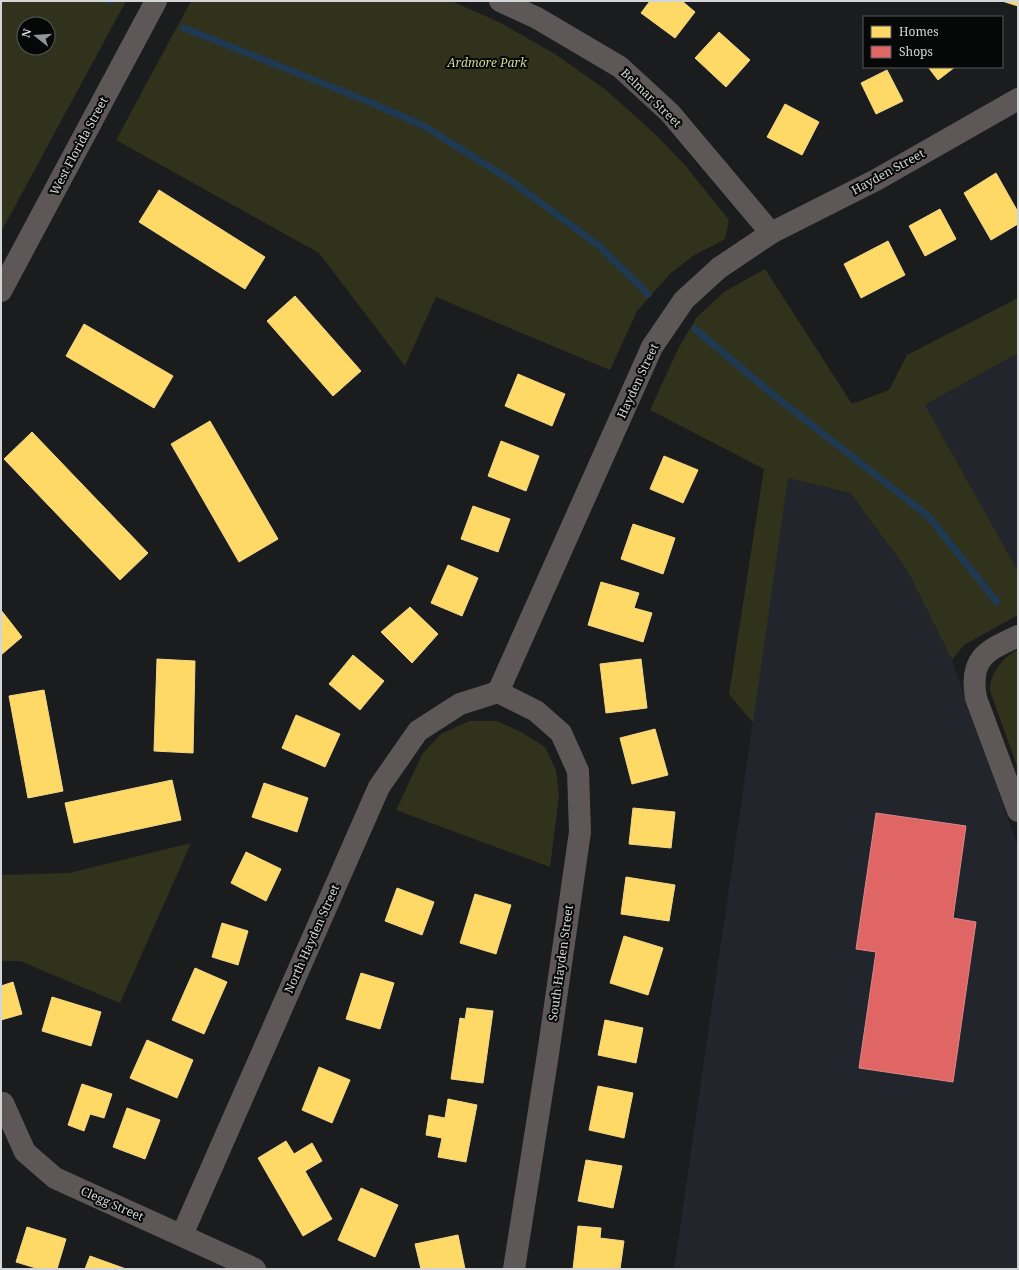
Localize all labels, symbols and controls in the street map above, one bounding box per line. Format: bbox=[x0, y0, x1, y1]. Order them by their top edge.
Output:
north arrow bbox=[16, 16, 56, 56]
legend bbox=[863, 16, 1003, 68]
text: Homes bbox=[899, 23, 939, 40]
text: N bbox=[18, 26, 34, 39]
text: Shops bbox=[899, 43, 933, 60]
park label: Ardmore Park bbox=[446, 54, 528, 71]
street label: Belmar Street bbox=[617, 64, 685, 131]
street label: West Florida Street bbox=[45, 94, 112, 198]
street label: Hayden Street bbox=[848, 145, 927, 199]
street label: Hayden Street bbox=[613, 341, 662, 421]
street label: North Hayden Street bbox=[280, 882, 343, 996]
street label: South Hayden Street bbox=[544, 904, 577, 1022]
street label: Clegg Street bbox=[78, 1182, 146, 1225]

